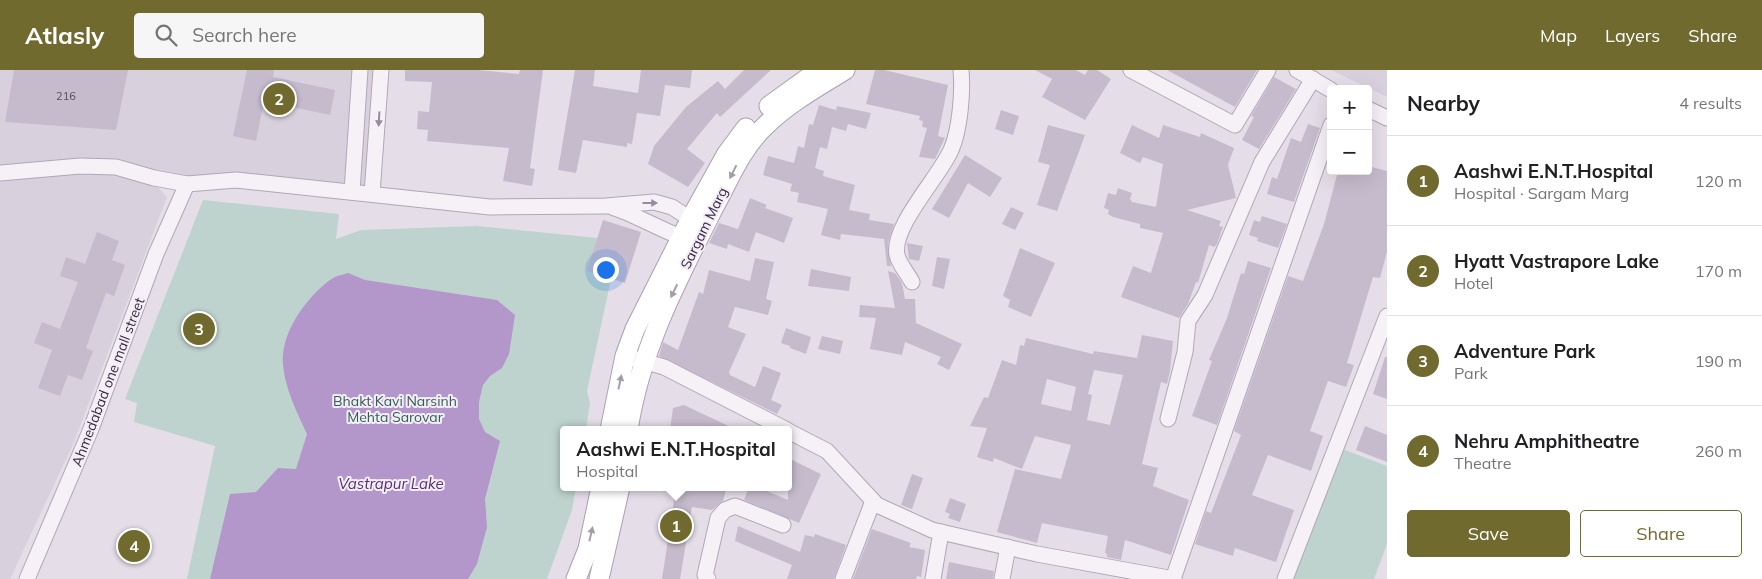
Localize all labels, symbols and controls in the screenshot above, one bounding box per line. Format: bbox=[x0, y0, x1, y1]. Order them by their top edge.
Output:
search box bbox=[134, 13, 484, 58]
text: Atlasly bbox=[25, 20, 104, 50]
icon: search bbox=[152, 21, 180, 49]
text: Search here bbox=[192, 23, 297, 47]
text: Map bbox=[1540, 24, 1577, 47]
text: Layers bbox=[1605, 24, 1660, 47]
text: Share bbox=[1688, 24, 1737, 47]
pin: 2 bbox=[263, 80, 295, 118]
map controls bbox=[1327, 85, 1372, 175]
button: + bbox=[1327, 85, 1372, 130]
house number: 216 bbox=[56, 89, 76, 103]
text: Nearby bbox=[1407, 90, 1480, 116]
text: 4 results bbox=[1679, 93, 1742, 113]
one-way arrow bbox=[374, 111, 382, 127]
button: − bbox=[1327, 130, 1372, 175]
text: Aashwi E.N.T.Hospital bbox=[1454, 159, 1653, 183]
one-way arrow bbox=[729, 164, 737, 179]
text: 1 bbox=[1418, 171, 1428, 191]
text: 120 m bbox=[1695, 171, 1742, 191]
text: Hospital · Sargam Marg bbox=[1454, 183, 1629, 203]
street label: Sargam Marg bbox=[676, 184, 732, 272]
one-way arrow bbox=[642, 199, 658, 207]
text: Hyatt Vastrapore Lake bbox=[1454, 249, 1659, 273]
your location bbox=[593, 257, 619, 283]
text: 2 bbox=[1418, 261, 1428, 281]
text: 170 m bbox=[1695, 261, 1742, 281]
text: Hotel bbox=[1454, 273, 1493, 293]
one-way arrow bbox=[669, 283, 678, 298]
street label: Ahmedabad one mall street bbox=[67, 295, 149, 469]
pin: 3 bbox=[183, 310, 215, 348]
text: Adventure Park bbox=[1454, 339, 1595, 363]
text: 3 bbox=[1418, 351, 1428, 371]
text: 190 m bbox=[1695, 351, 1742, 371]
text: Park bbox=[1454, 363, 1488, 383]
one-way arrow bbox=[616, 374, 624, 390]
park label: Bhakt Kavi Narsinh Mehta Sarovar bbox=[333, 392, 457, 426]
popup bbox=[560, 426, 792, 491]
text: Nehru Amphitheatre bbox=[1454, 429, 1640, 453]
text: Aashwi E.N.T.Hospital bbox=[576, 437, 776, 461]
text: 4 bbox=[1418, 441, 1428, 461]
text: 260 m bbox=[1695, 441, 1742, 461]
text: Theatre bbox=[1454, 453, 1511, 473]
text: Hospital bbox=[576, 461, 638, 481]
water label: Vastrapur Lake bbox=[338, 474, 444, 493]
pin: 1 bbox=[660, 507, 692, 545]
button: Save bbox=[1407, 510, 1570, 557]
button: Share bbox=[1580, 510, 1742, 557]
one-way arrow bbox=[587, 526, 595, 541]
pin: 4 bbox=[118, 527, 150, 565]

